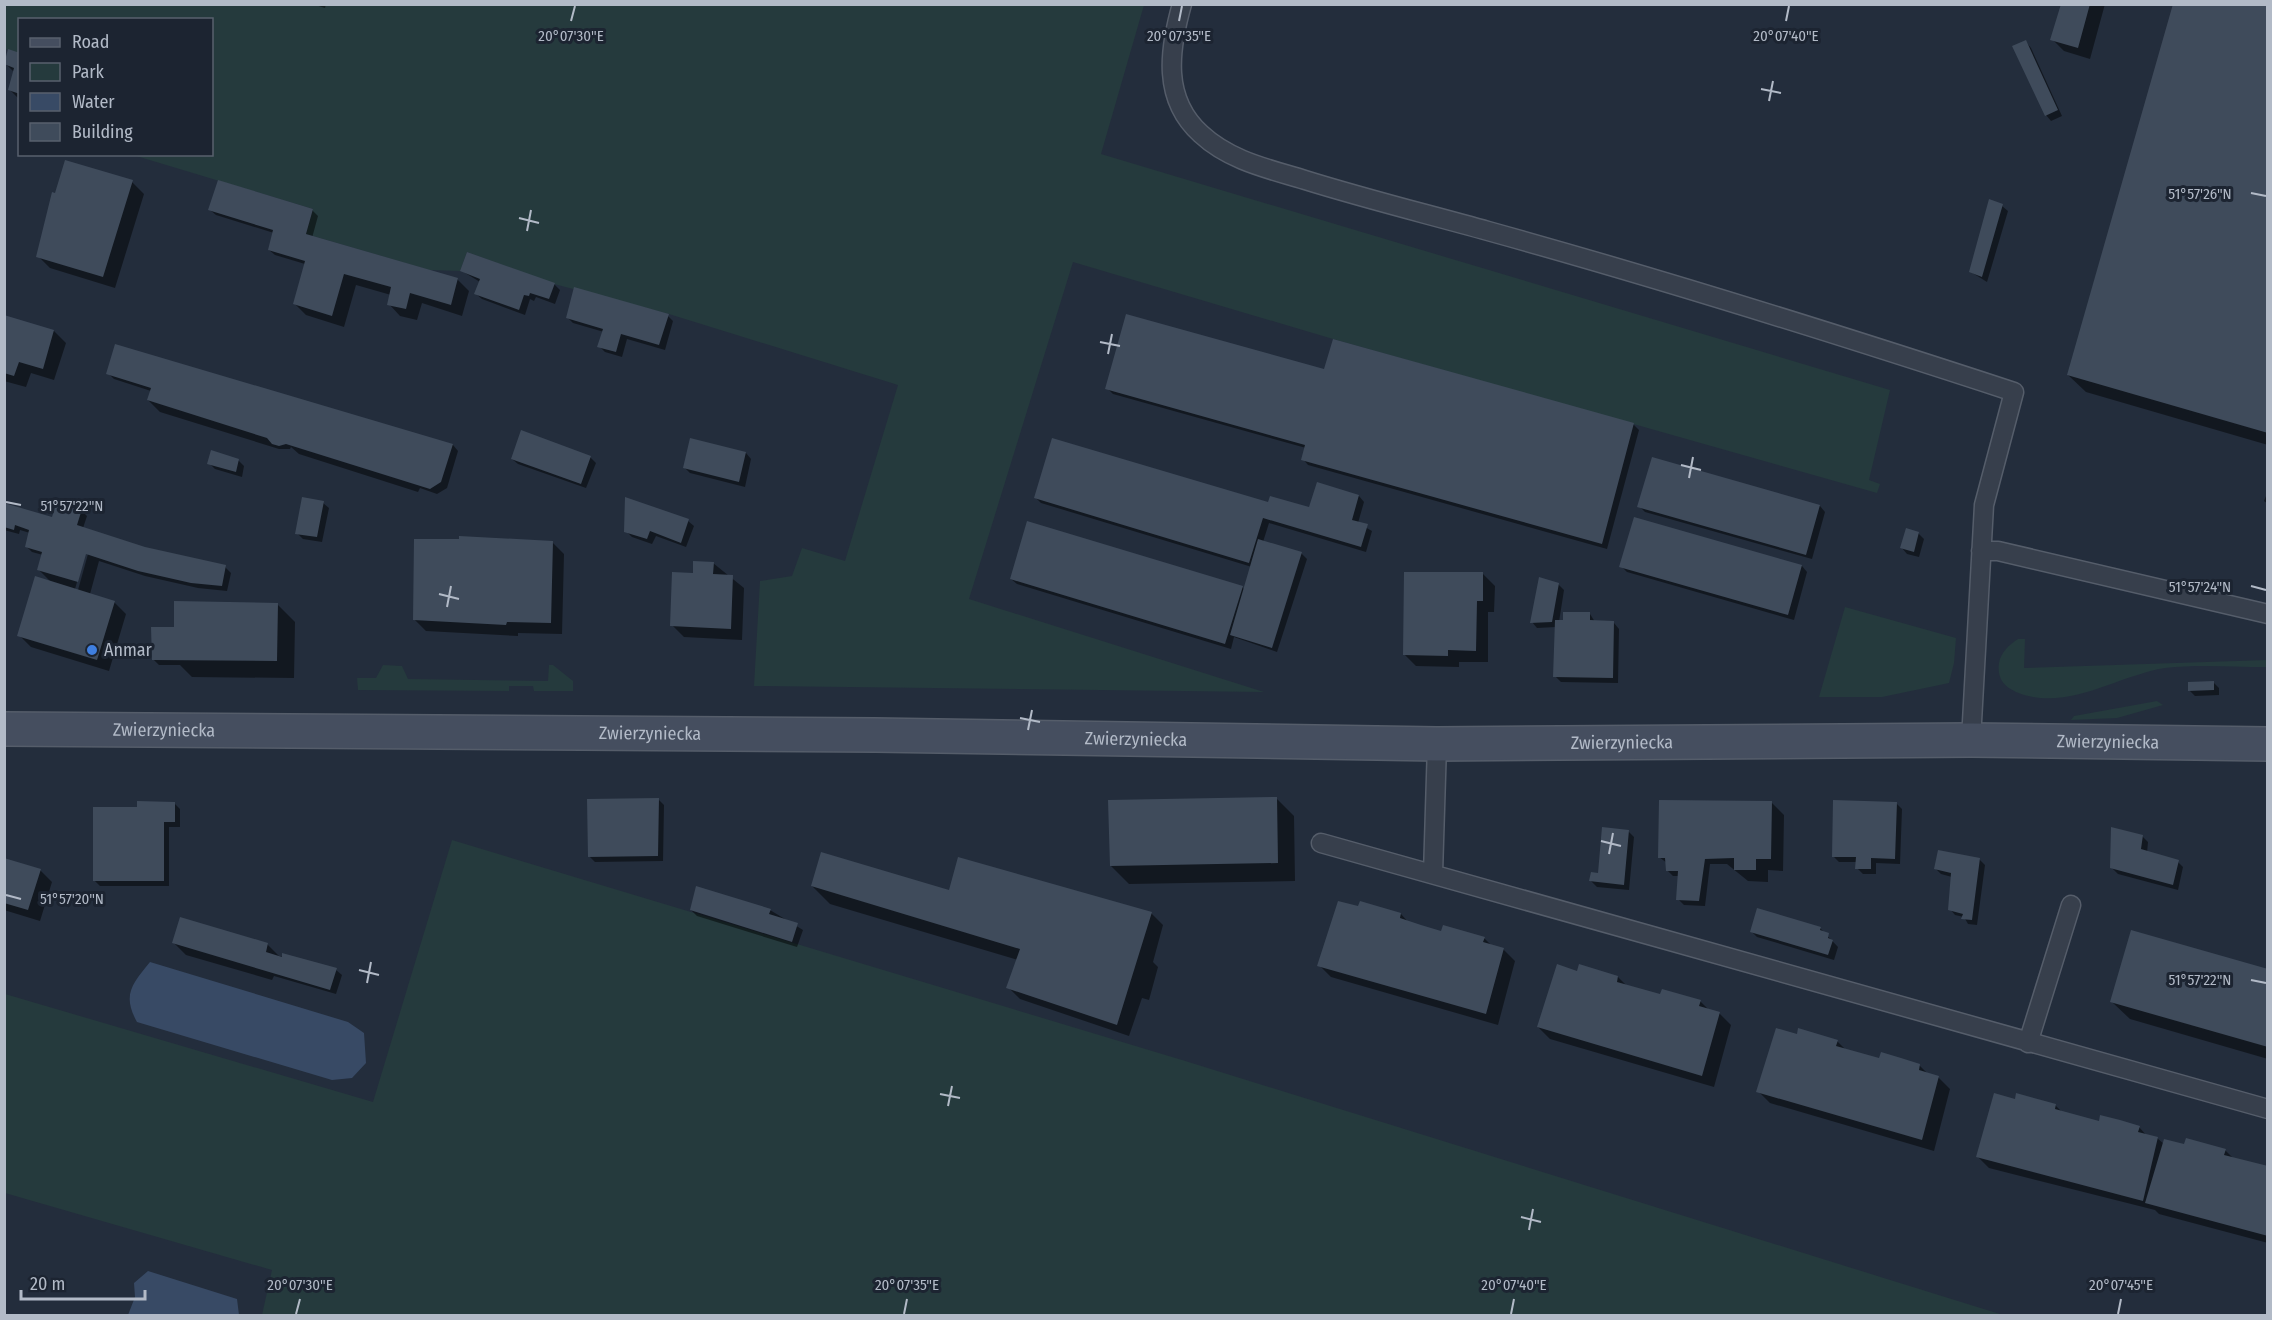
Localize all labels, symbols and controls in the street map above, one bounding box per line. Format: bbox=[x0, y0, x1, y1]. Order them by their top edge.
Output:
legend bbox=[18, 18, 213, 156]
text: 20°07'30"E bbox=[538, 27, 604, 45]
text: 20°07'35"E bbox=[1147, 27, 1211, 45]
text: 20°07'40"E bbox=[1753, 27, 1819, 45]
text: Road bbox=[72, 31, 109, 53]
text: Park bbox=[72, 61, 105, 83]
text: Water bbox=[72, 91, 115, 113]
text: Building bbox=[72, 121, 133, 143]
text: 51°57'26"N bbox=[2168, 185, 2232, 203]
text: 51°57'22"N bbox=[41, 497, 103, 515]
text: 51°57'24"N bbox=[2169, 578, 2231, 596]
place label: Anmar bbox=[104, 639, 153, 661]
marker: Anmar bbox=[85, 643, 99, 657]
street label: Zwierzyniecka bbox=[113, 719, 215, 741]
street label: Zwierzyniecka bbox=[599, 722, 701, 745]
street label: Zwierzyniecka bbox=[1085, 727, 1188, 751]
street label: Zwierzyniecka bbox=[2057, 730, 2159, 754]
street label: Zwierzyniecka bbox=[1571, 731, 1673, 754]
text: 51°57'20"N bbox=[40, 890, 104, 908]
text: 51°57'22"N bbox=[2169, 971, 2231, 989]
scale bar bbox=[21, 1263, 146, 1301]
text: 20 m bbox=[30, 1273, 65, 1295]
text: 20°07'30"E bbox=[267, 1276, 333, 1294]
text: 20°07'35"E bbox=[875, 1276, 939, 1294]
text: 20°07'40"E bbox=[1481, 1276, 1547, 1294]
text: 20°07'45"E bbox=[2089, 1276, 2153, 1294]

